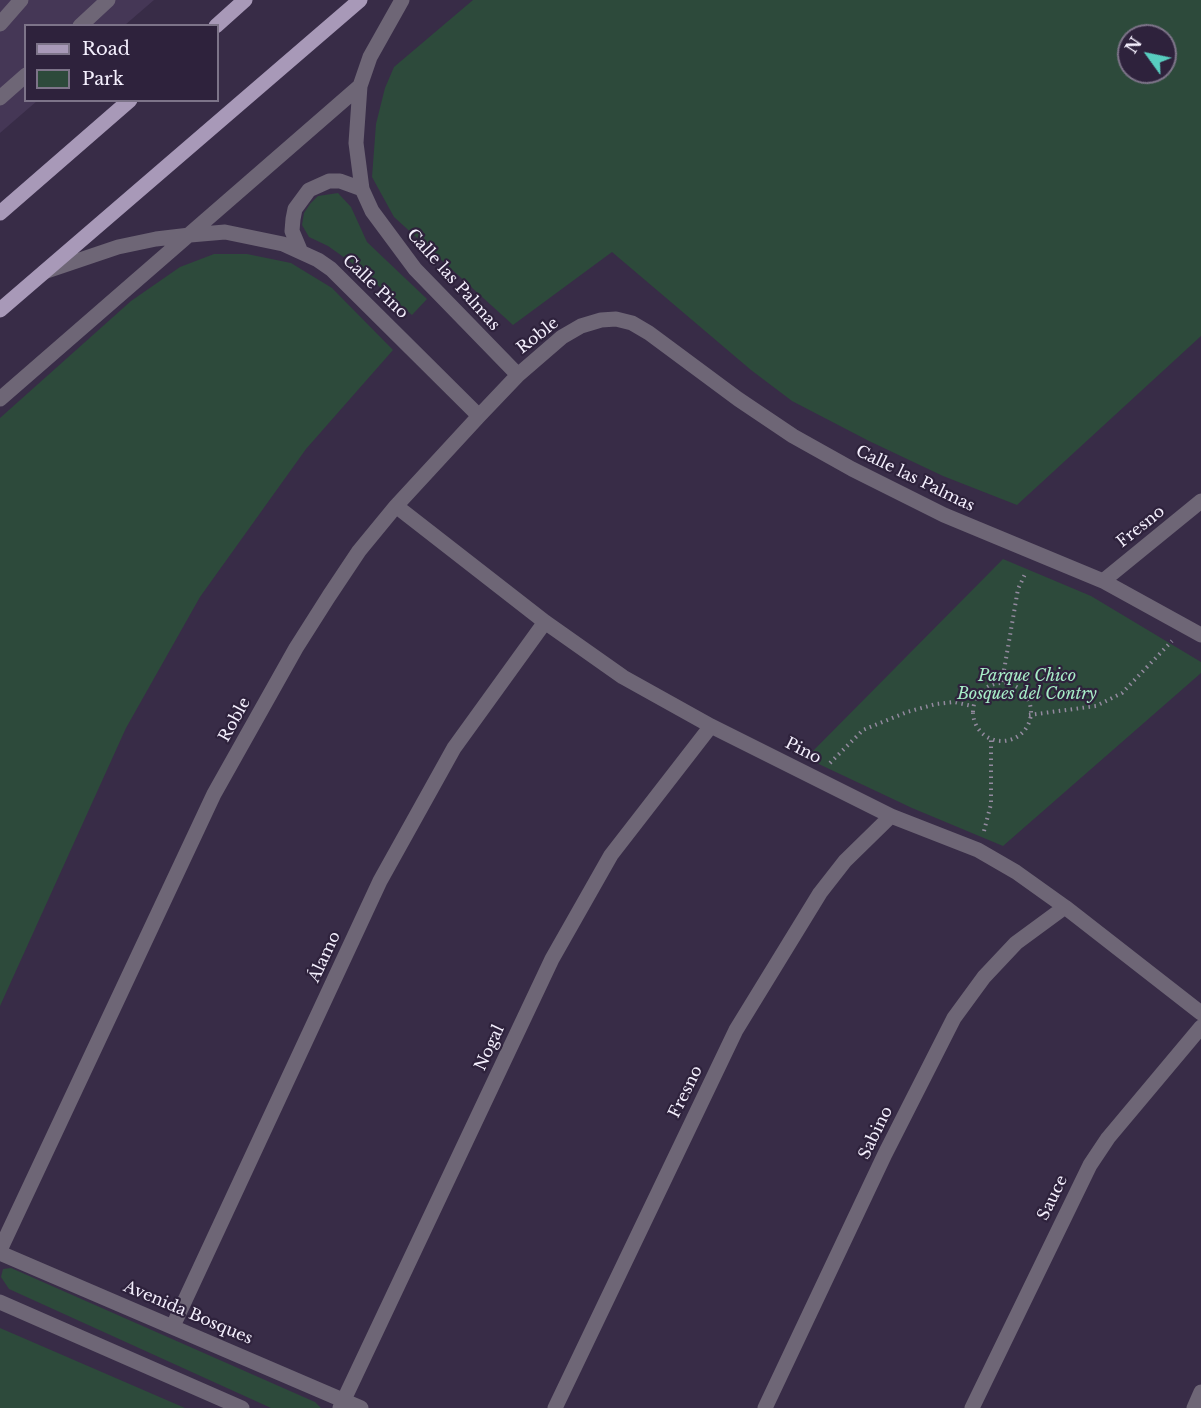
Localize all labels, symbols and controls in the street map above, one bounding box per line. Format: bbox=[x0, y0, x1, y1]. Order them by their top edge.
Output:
legend bbox=[24, 24, 219, 102]
north arrow bbox=[1117, 24, 1177, 84]
text: N bbox=[1121, 34, 1146, 57]
text: Road bbox=[82, 38, 130, 60]
text: Park bbox=[82, 68, 124, 90]
street label: Calle las Palmas bbox=[402, 225, 504, 335]
street label: Calle Pino bbox=[338, 251, 412, 323]
street label: Roble bbox=[513, 314, 563, 358]
street label: Calle las Palmas bbox=[852, 442, 978, 516]
street label: Fresno bbox=[1113, 502, 1169, 552]
park label: Parque Chico Bosques del Contry bbox=[957, 666, 1097, 704]
street label: Roble bbox=[215, 694, 255, 746]
street label: Pino bbox=[782, 734, 824, 768]
street label: Álamo bbox=[305, 928, 345, 986]
street label: Nogal bbox=[471, 1022, 509, 1074]
street label: Fresno bbox=[665, 1063, 707, 1121]
street label: Sabino bbox=[855, 1103, 897, 1163]
street label: Sauce bbox=[1034, 1172, 1072, 1224]
street label: Avenida Bosques bbox=[121, 1277, 255, 1349]

